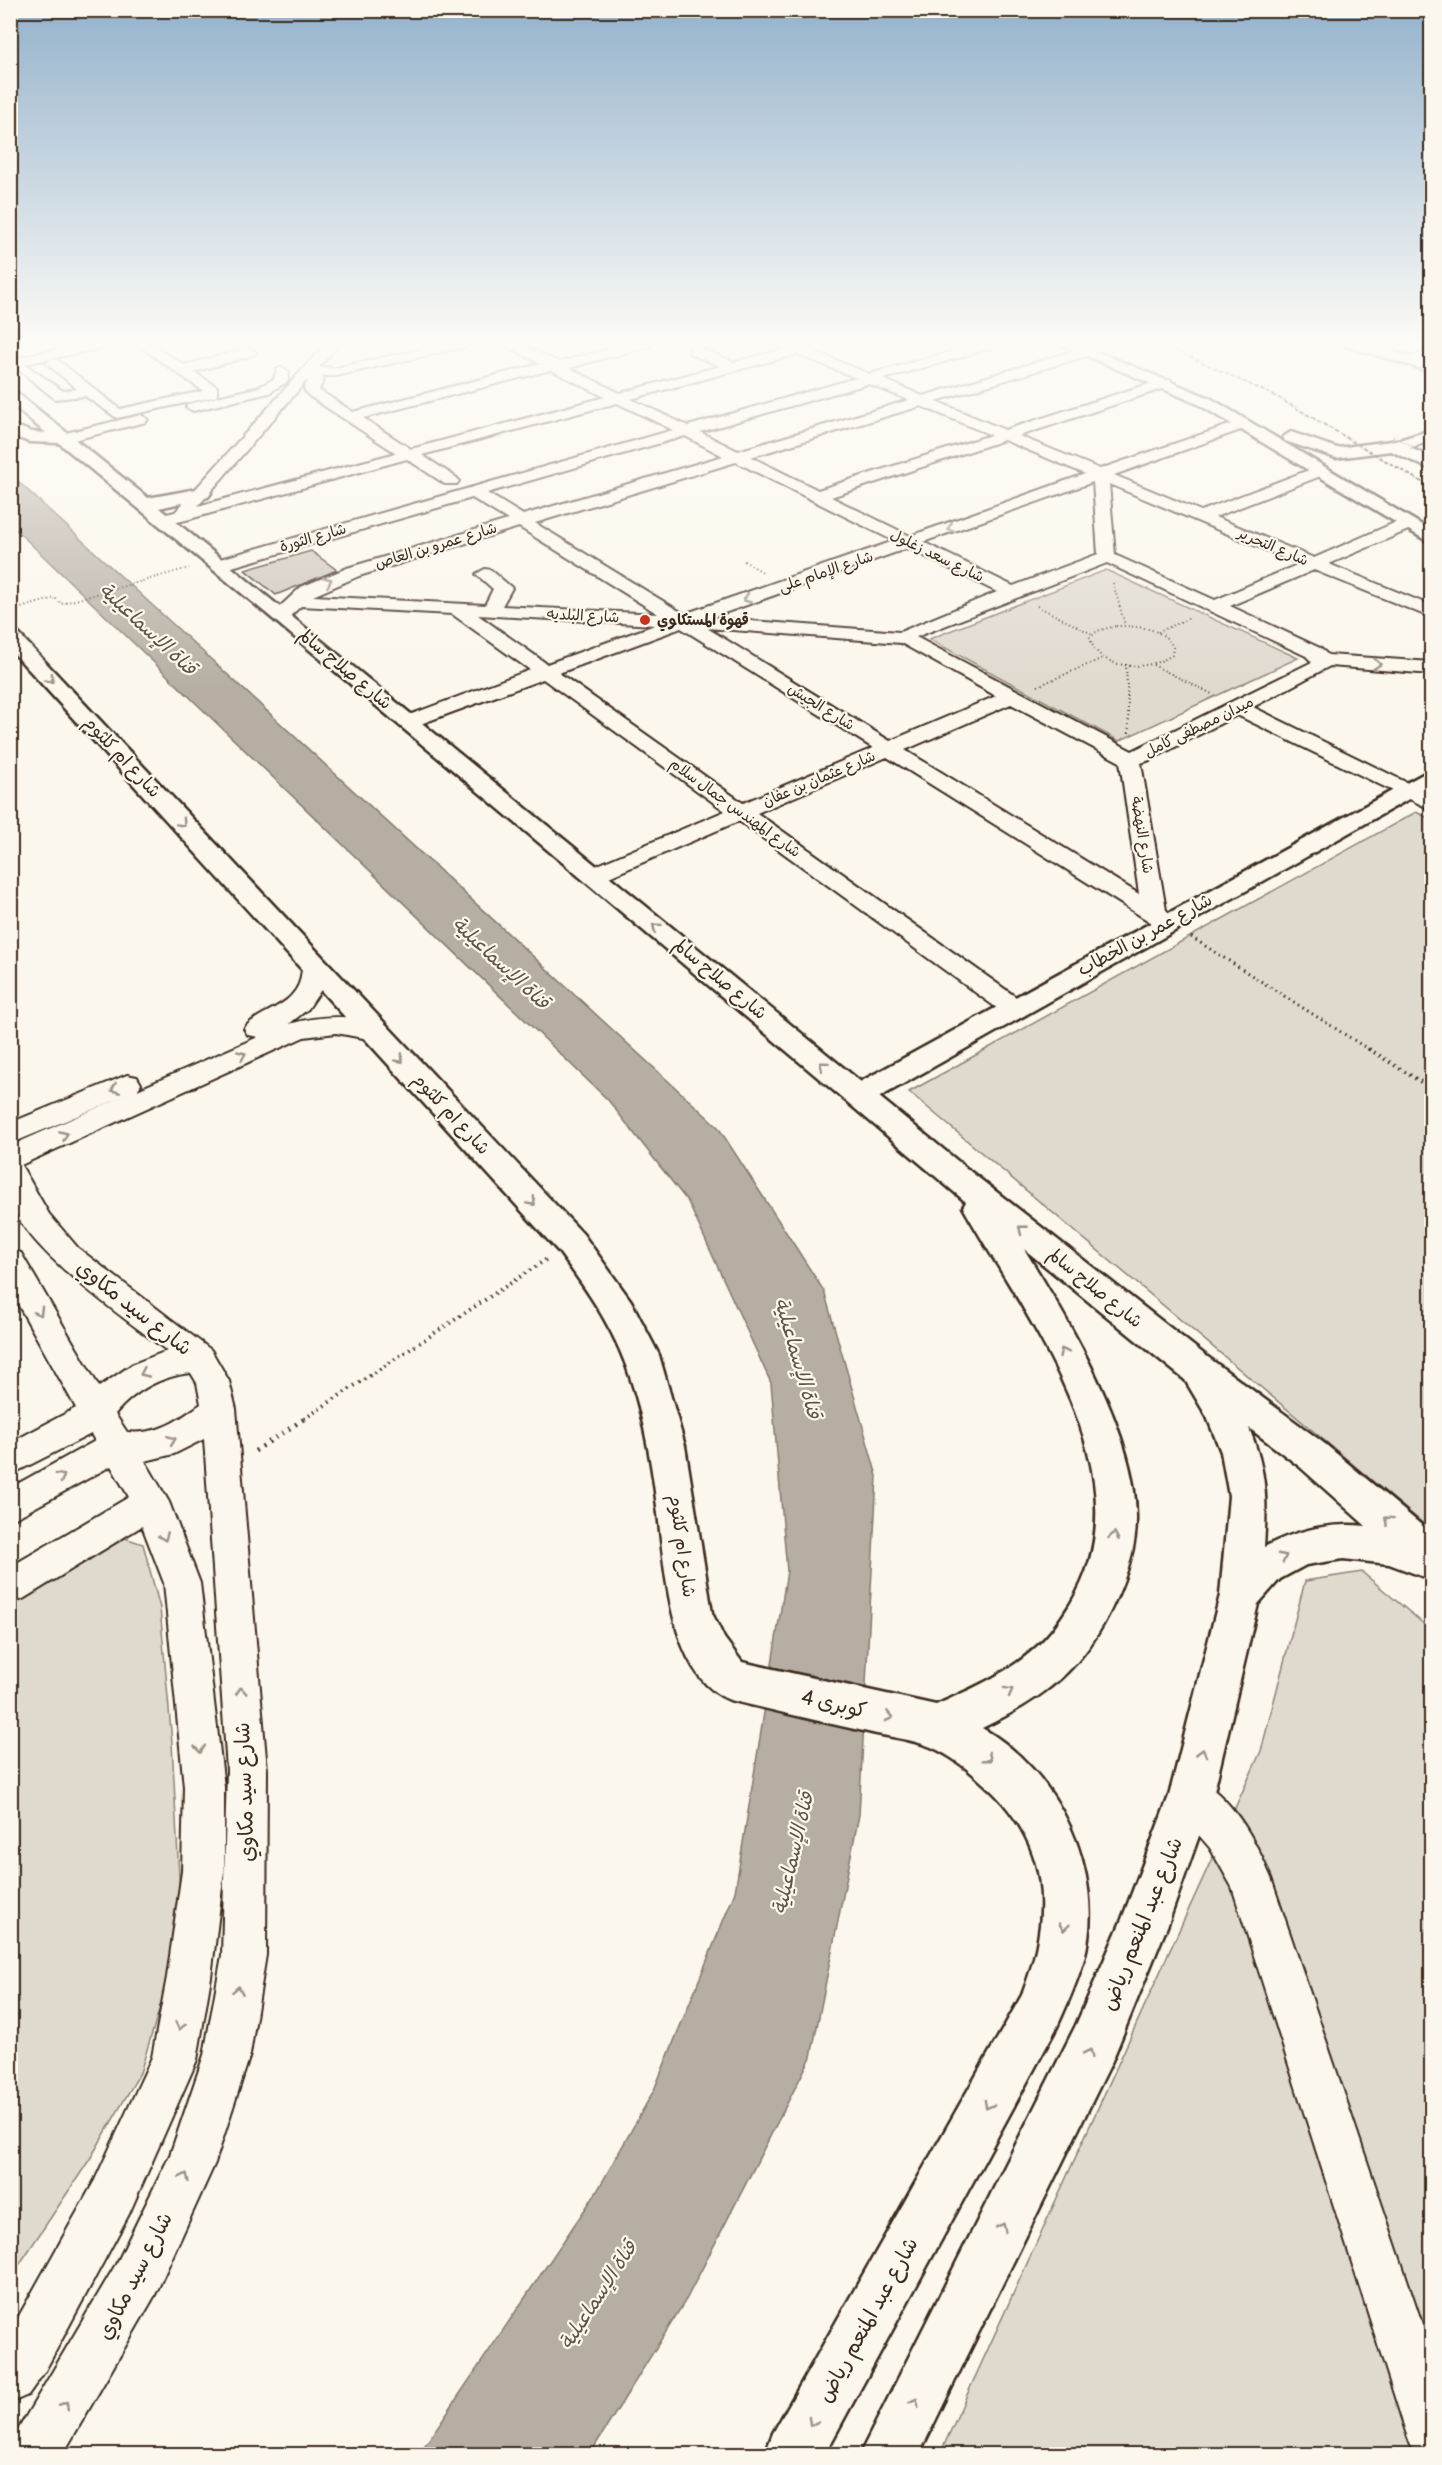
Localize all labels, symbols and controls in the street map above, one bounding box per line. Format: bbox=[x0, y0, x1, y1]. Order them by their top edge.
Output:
street label: شارع عمرو بن العاص bbox=[373, 518, 499, 574]
street label: شارع الثورة bbox=[277, 519, 349, 557]
one-way arrow bbox=[946, 521, 957, 534]
street label: شارع التحرير bbox=[1233, 523, 1311, 570]
street label: شارع سعد زغلول bbox=[887, 525, 987, 587]
street label: شارع الإمام على bbox=[776, 547, 876, 598]
water label: قناة الإسماعيلية bbox=[94, 577, 203, 682]
one-way arrow bbox=[321, 577, 332, 589]
one-way arrow bbox=[742, 592, 753, 605]
street label: شارع البلديه bbox=[546, 605, 620, 627]
place label: قهوة المستكاوي bbox=[657, 611, 749, 632]
marker: قهوة المستكاوي bbox=[638, 613, 652, 627]
street label: شارع صلاح سالم bbox=[292, 623, 397, 716]
one-way arrow bbox=[1373, 658, 1382, 671]
one-way arrow bbox=[43, 673, 54, 683]
street label: شارع الجيش bbox=[784, 679, 858, 735]
street label: ميدان مصطفى كامل bbox=[1141, 692, 1257, 762]
street label: شارع ام كلثوم bbox=[77, 711, 166, 804]
street label: شارع عثمان بن عفان bbox=[760, 747, 878, 811]
street label: شارع المهندس جمال سلام bbox=[665, 754, 804, 863]
street label: شارع النهضة bbox=[1127, 795, 1157, 875]
one-way arrow bbox=[175, 816, 186, 827]
street label: شارع عمر بن الخطاب bbox=[1074, 888, 1216, 982]
water label: قناة الإسماعيلية bbox=[447, 911, 556, 1016]
one-way arrow bbox=[652, 923, 663, 934]
street label: شارع صلاح سالم bbox=[667, 933, 772, 1026]
one-way arrow bbox=[236, 1051, 247, 1063]
one-way arrow bbox=[393, 1052, 404, 1062]
one-way arrow bbox=[819, 1061, 830, 1072]
street label: شارع ام كلثوم bbox=[406, 1068, 495, 1161]
one-way arrow bbox=[110, 1082, 121, 1094]
one-way arrow bbox=[58, 1130, 69, 1142]
one-way arrow bbox=[525, 1194, 536, 1205]
one-way arrow bbox=[1017, 1226, 1028, 1237]
street label: شارع صلاح سالم bbox=[1042, 1243, 1147, 1335]
street label: شارع سيد مكاوي bbox=[70, 1254, 197, 1362]
water label: قناة الإسماعيلية bbox=[769, 1295, 828, 1423]
one-way arrow bbox=[32, 1306, 43, 1316]
one-way arrow bbox=[1058, 1347, 1070, 1358]
one-way arrow bbox=[140, 1366, 151, 1378]
one-way arrow bbox=[166, 1435, 177, 1447]
one-way arrow bbox=[55, 1473, 66, 1484]
street label: شارع ام كلثوم bbox=[661, 1493, 701, 1599]
one-way arrow bbox=[1384, 1516, 1395, 1527]
one-way arrow bbox=[157, 1531, 170, 1542]
one-way arrow bbox=[1108, 1531, 1120, 1541]
one-way arrow bbox=[1277, 1553, 1287, 1564]
street label: كوبرى 4 bbox=[799, 1683, 869, 1725]
one-way arrow bbox=[235, 1686, 248, 1695]
one-way arrow bbox=[1002, 1686, 1013, 1698]
one-way arrow bbox=[884, 1710, 894, 1723]
street label: شارع سيد مكاوي bbox=[229, 1722, 262, 1862]
one-way arrow bbox=[193, 1744, 206, 1754]
one-way arrow bbox=[1195, 1748, 1208, 1758]
one-way arrow bbox=[981, 1750, 992, 1761]
water label: قناة الإسماعيلية bbox=[767, 1788, 820, 1916]
street label: شارع عبد المنعم رياض bbox=[1095, 1833, 1191, 2015]
one-way arrow bbox=[1058, 1923, 1071, 1932]
one-way arrow bbox=[232, 1985, 244, 1994]
one-way arrow bbox=[174, 2021, 187, 2031]
one-way arrow bbox=[1082, 2048, 1093, 2059]
one-way arrow bbox=[984, 2099, 995, 2109]
one-way arrow bbox=[177, 2172, 189, 2183]
street label: شارع سيد مكاوي bbox=[91, 2208, 180, 2345]
one-way arrow bbox=[995, 2223, 1006, 2234]
street label: شارع عبد المنعم رياض bbox=[811, 2233, 926, 2408]
water label: قناة الإسماعيلية bbox=[554, 2235, 643, 2354]
one-way arrow bbox=[908, 2398, 920, 2409]
one-way arrow bbox=[57, 2401, 69, 2411]
one-way arrow bbox=[808, 2416, 819, 2426]

